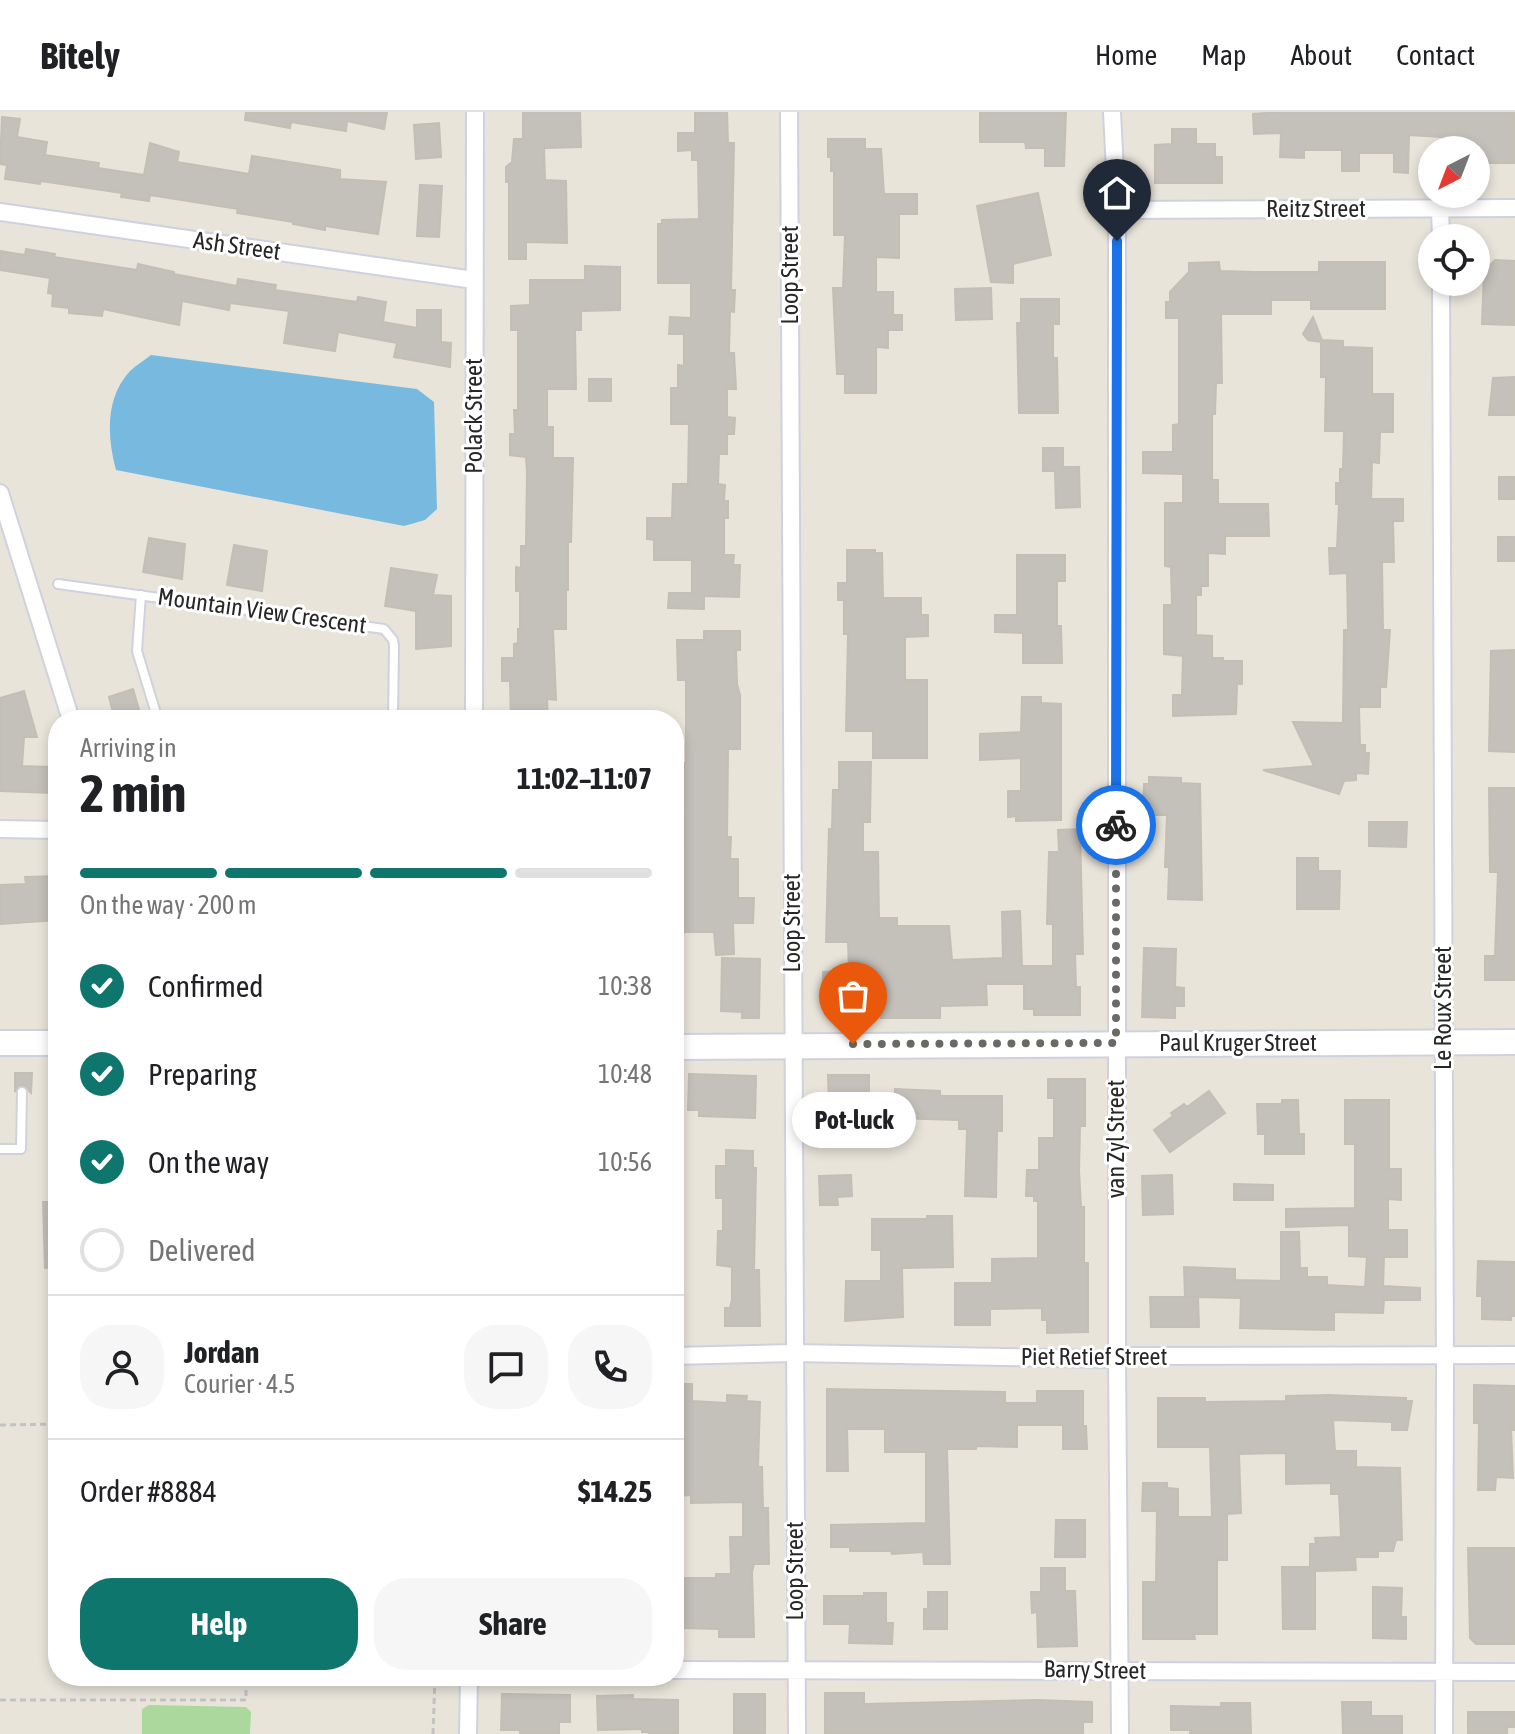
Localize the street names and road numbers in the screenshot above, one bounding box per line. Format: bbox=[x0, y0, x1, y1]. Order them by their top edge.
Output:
street label: Reitz Street bbox=[1266, 195, 1366, 222]
street label: Loop Street bbox=[776, 225, 803, 325]
street label: Ash Street bbox=[192, 226, 283, 265]
street label: Polack Street bbox=[460, 358, 487, 474]
street label: Mountain View Crescent bbox=[156, 583, 368, 639]
street label: Loop Street bbox=[778, 873, 805, 973]
street label: Le Roux Street bbox=[1429, 946, 1456, 1070]
street label: Paul Kruger Street bbox=[1159, 1029, 1317, 1056]
street label: van Zyl Street bbox=[1102, 1080, 1129, 1198]
street label: Piet Retief Street bbox=[1021, 1343, 1167, 1370]
street label: Loop Street bbox=[781, 1521, 808, 1621]
street label: Barry Street bbox=[1044, 1655, 1147, 1684]

